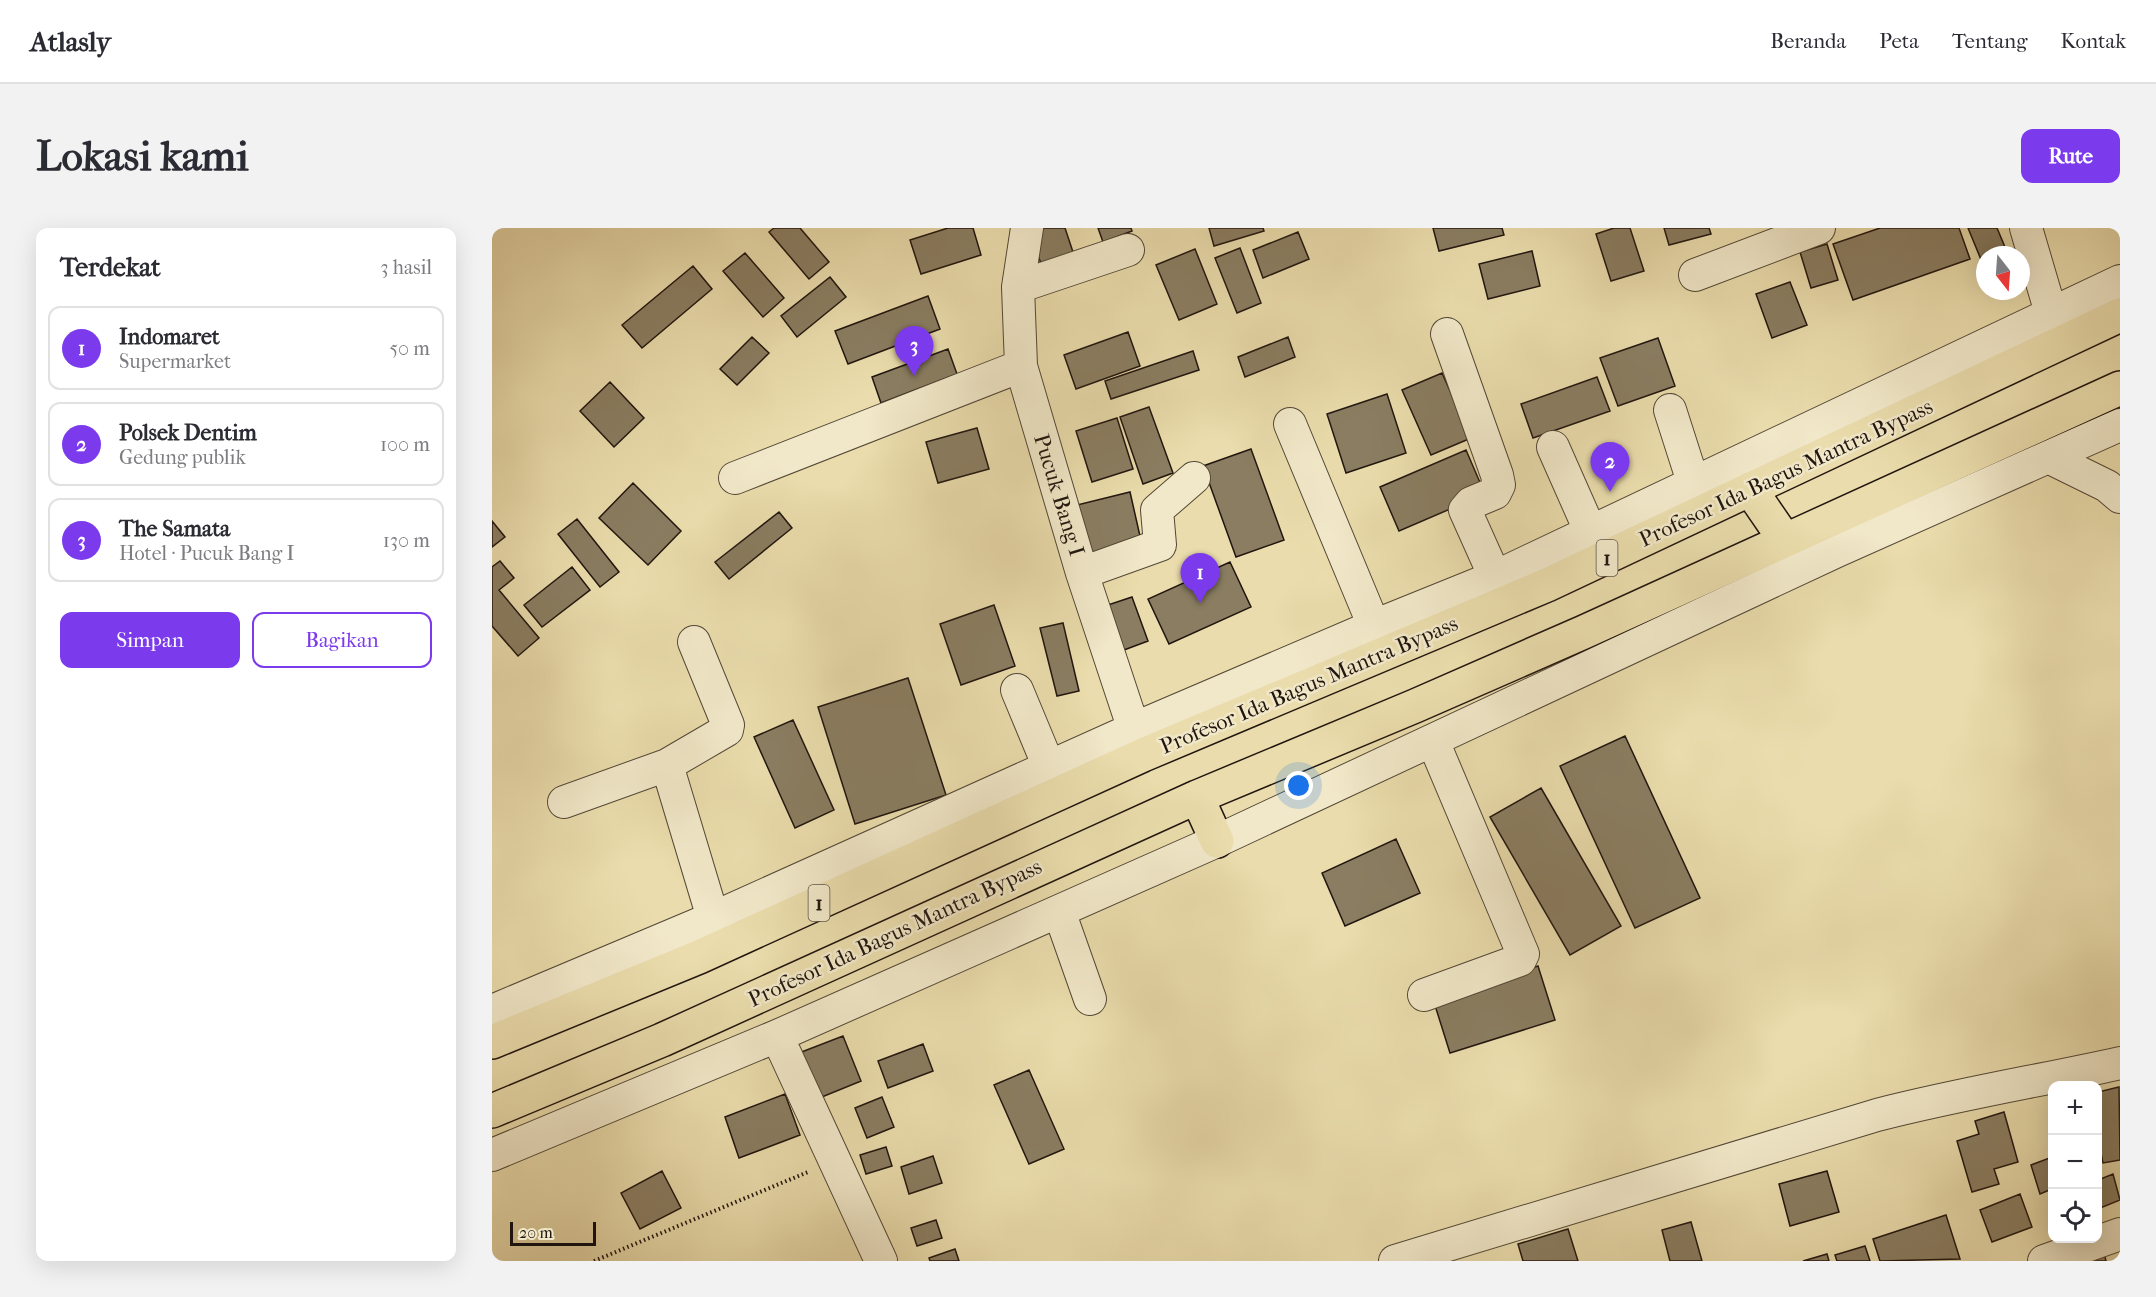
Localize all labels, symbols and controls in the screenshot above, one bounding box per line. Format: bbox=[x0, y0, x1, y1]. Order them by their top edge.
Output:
text: Atlasly bbox=[30, 25, 111, 58]
text: Beranda bbox=[1770, 29, 1846, 53]
text: Peta bbox=[1879, 29, 1919, 53]
text: Tentang bbox=[1952, 29, 2028, 53]
text: Kontak bbox=[2061, 29, 2126, 53]
button: Rute bbox=[2021, 129, 2120, 183]
text: Lokasi kami bbox=[36, 132, 249, 181]
north arrow bbox=[1976, 246, 2030, 300]
text: Terdekat bbox=[60, 252, 161, 283]
text: 3 hasil bbox=[380, 256, 432, 279]
text: Indomaret bbox=[119, 324, 220, 350]
pin: 3 bbox=[894, 326, 934, 376]
text: 1 bbox=[78, 337, 85, 360]
text: 50 m bbox=[389, 337, 430, 360]
text: Supermarket bbox=[119, 350, 231, 373]
street label: Profesor Ida Bagus Mantra Bypass bbox=[1635, 393, 1937, 553]
text: Polsek Dentim bbox=[119, 420, 257, 446]
street label: Pucuk Bang I bbox=[1028, 431, 1090, 560]
text: 2 bbox=[76, 433, 87, 456]
text: 100 m bbox=[380, 433, 430, 456]
pin: 2 bbox=[1590, 442, 1630, 492]
text: Gedung publik bbox=[119, 446, 246, 469]
text: The Samata bbox=[119, 516, 230, 542]
text: 3 bbox=[77, 529, 86, 552]
text: 130 m bbox=[383, 529, 430, 552]
road number: 1 bbox=[1596, 540, 1618, 576]
text: Hotel · Pucuk Bang I bbox=[119, 542, 294, 565]
pin: 1 bbox=[1180, 554, 1220, 603]
street label: Profesor Ida Bagus Mantra Bypass bbox=[1156, 610, 1462, 760]
button: Simpan bbox=[60, 612, 240, 668]
button: Bagikan bbox=[252, 612, 432, 668]
your location bbox=[1284, 771, 1313, 800]
street label: Profesor Ida Bagus Mantra Bypass bbox=[744, 853, 1046, 1013]
road number: 1 bbox=[808, 885, 830, 921]
map controls bbox=[2048, 1081, 2102, 1243]
button: + bbox=[2048, 1081, 2102, 1135]
button: − bbox=[2048, 1135, 2102, 1189]
button: locate bbox=[2048, 1189, 2102, 1243]
scale bar bbox=[510, 1219, 596, 1246]
text: 20 m bbox=[519, 1223, 553, 1242]

